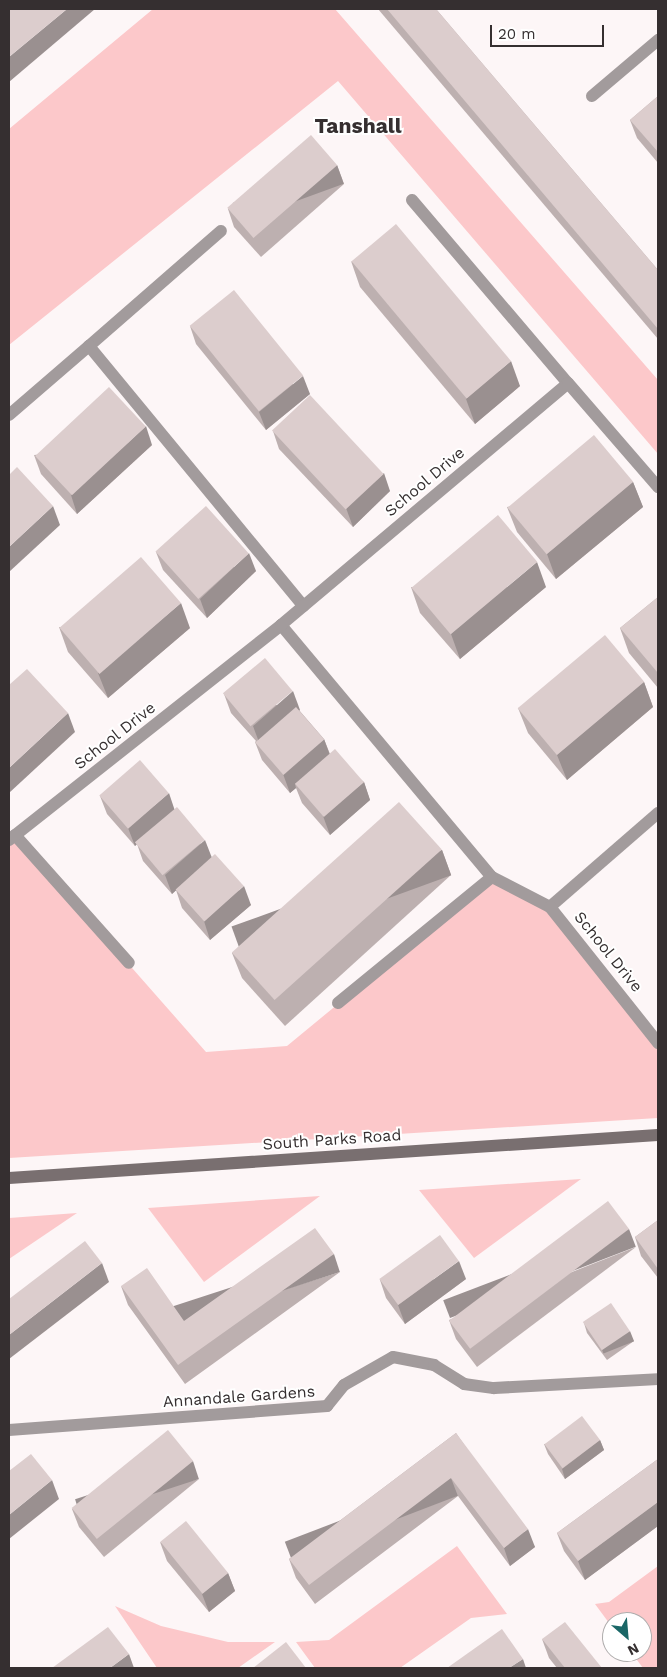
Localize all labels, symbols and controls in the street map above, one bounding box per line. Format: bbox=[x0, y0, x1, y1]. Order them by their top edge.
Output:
scale bar bbox=[492, 15, 606, 47]
text: 20 m bbox=[498, 25, 536, 43]
district label: Tanshall bbox=[314, 113, 402, 139]
street label: School Drive bbox=[381, 443, 469, 521]
street label: School Drive bbox=[70, 698, 160, 774]
street label: School Drive bbox=[570, 908, 646, 996]
street label: South Parks Road bbox=[262, 1126, 402, 1154]
street label: Annandale Gardens bbox=[162, 1382, 316, 1412]
north arrow bbox=[602, 1612, 652, 1662]
text: N bbox=[625, 1640, 642, 1659]

